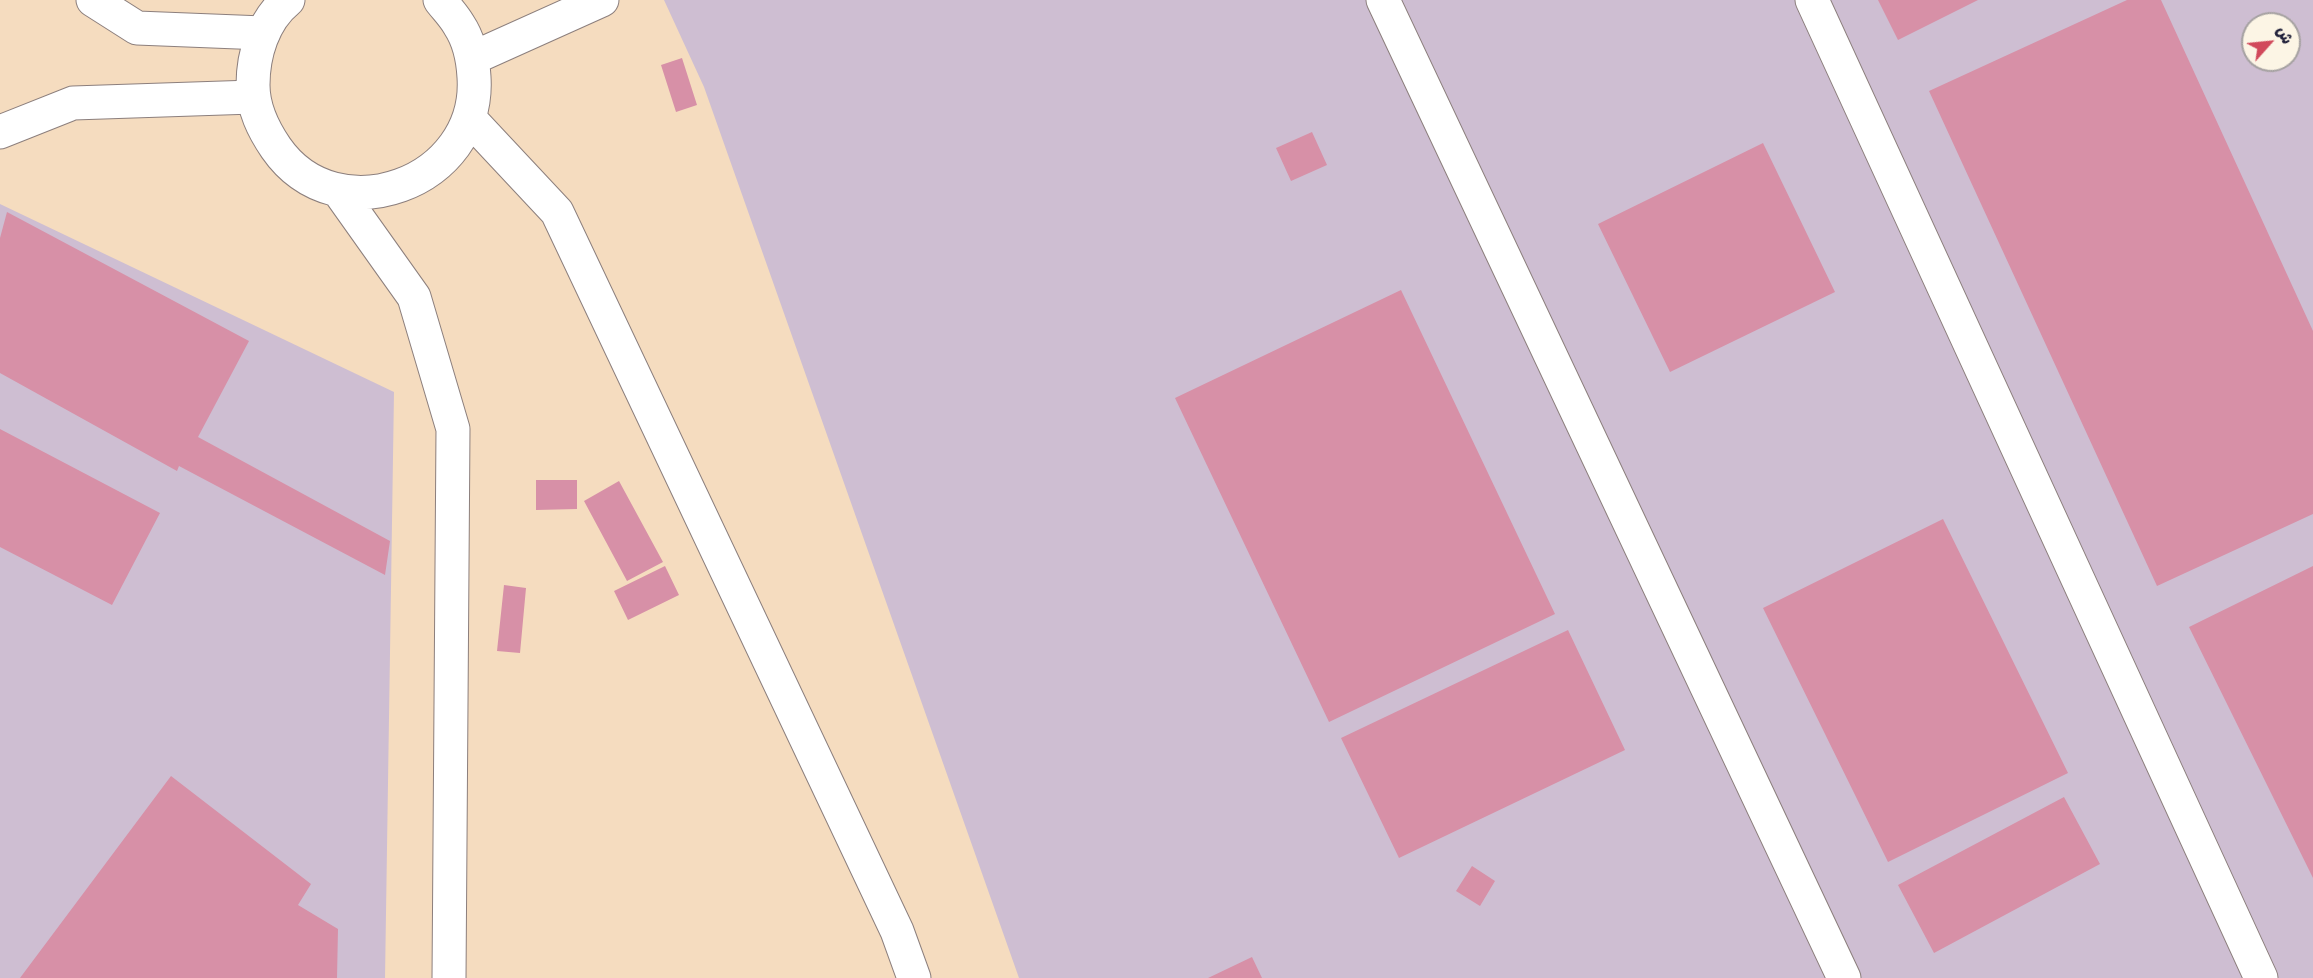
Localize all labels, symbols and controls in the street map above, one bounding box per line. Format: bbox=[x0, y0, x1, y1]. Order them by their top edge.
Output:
north arrow bbox=[2241, 12, 2301, 72]
text: ش bbox=[2271, 22, 2299, 48]

